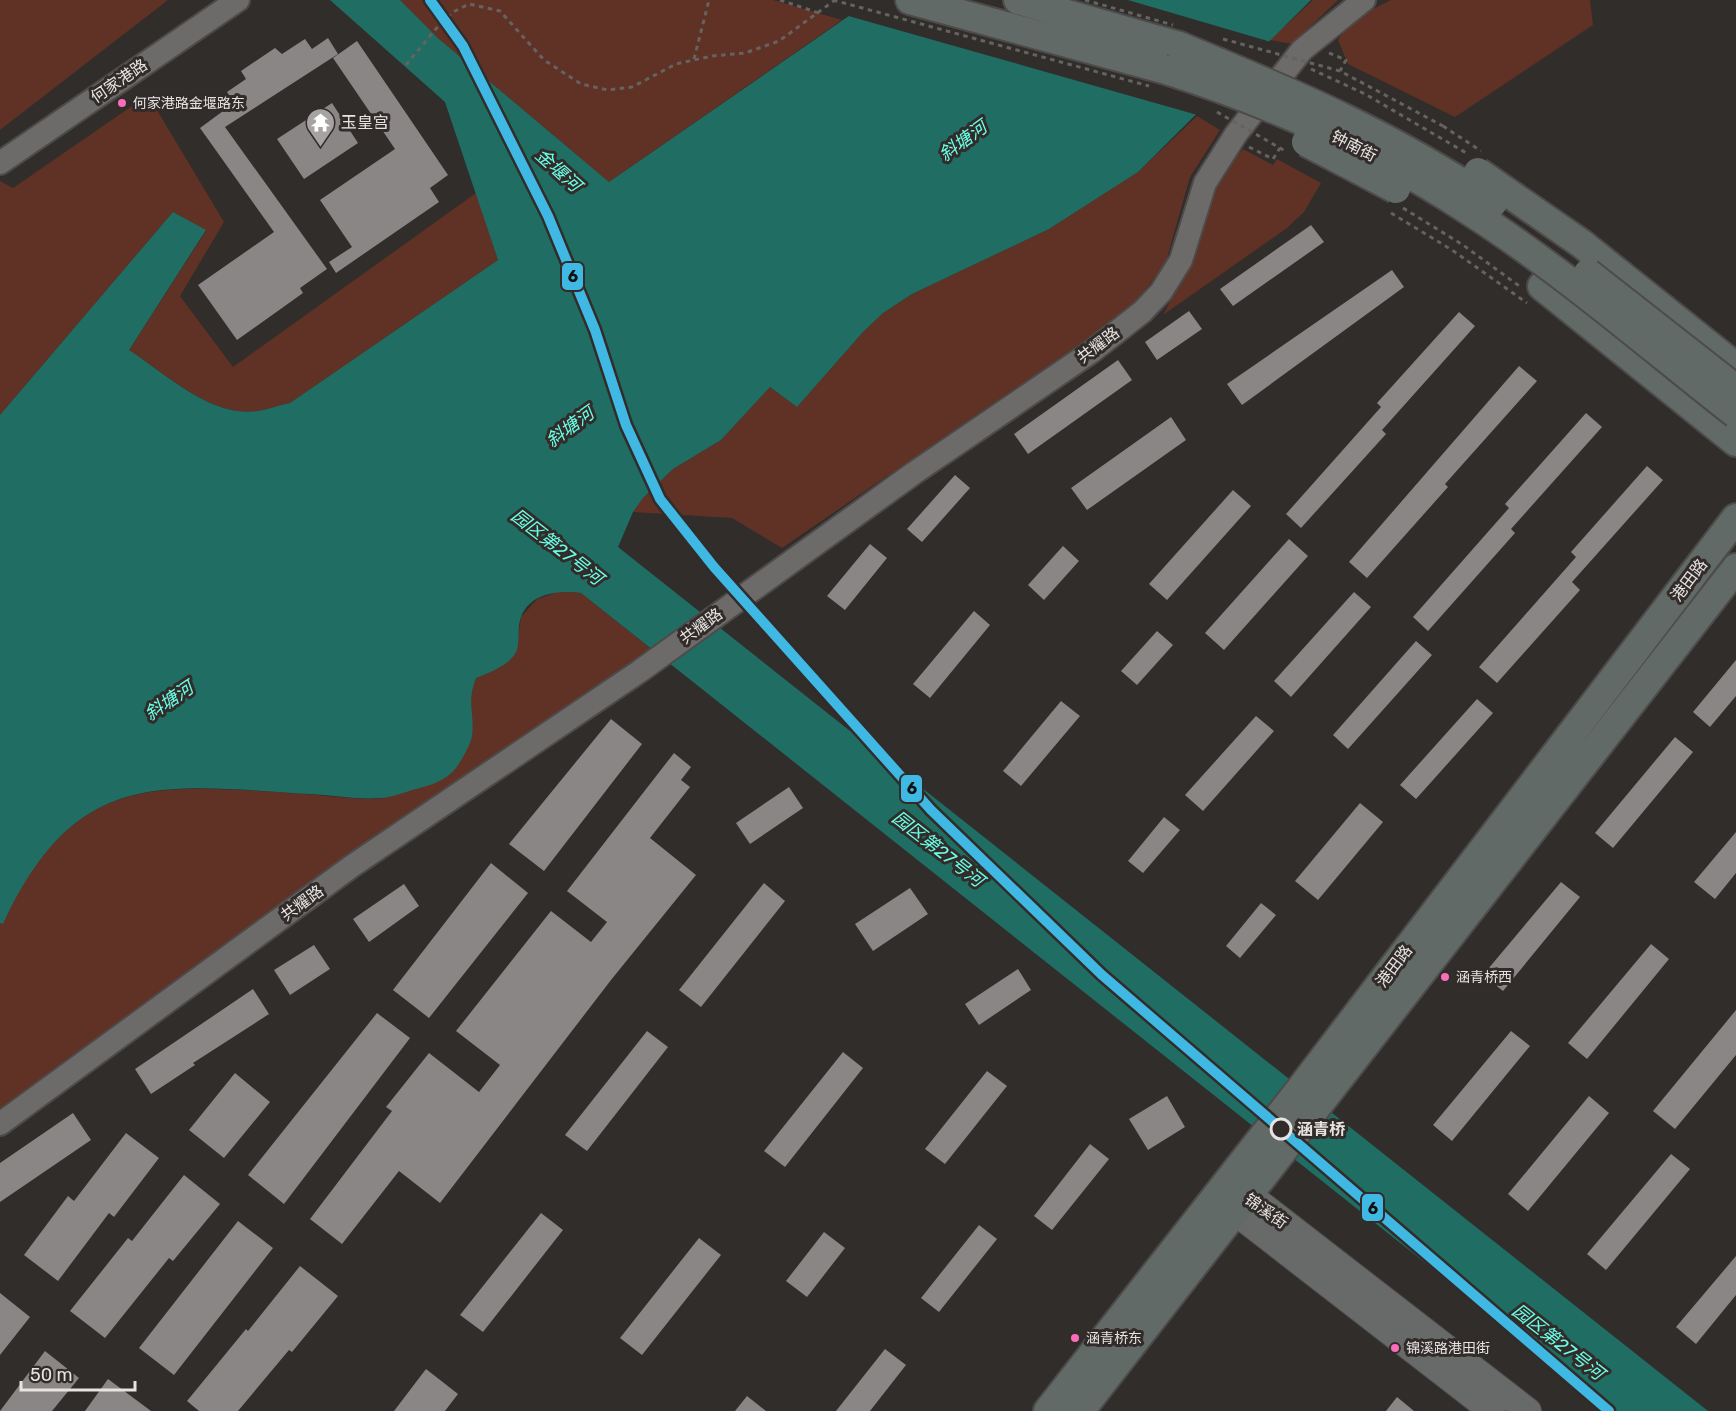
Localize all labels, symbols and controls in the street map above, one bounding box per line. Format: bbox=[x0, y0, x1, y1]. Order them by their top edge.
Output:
street label: 何家港路 bbox=[87, 55, 151, 107]
place label: 何家港路金堰路东 bbox=[133, 95, 245, 112]
marker: 何家港路金堰路东 bbox=[116, 97, 128, 109]
temple icon: 玉皇宫 bbox=[304, 106, 336, 148]
place label: 玉皇宫 bbox=[341, 113, 389, 132]
water label: 斜塘河 bbox=[935, 114, 994, 166]
street label: 钟南街 bbox=[1328, 127, 1380, 165]
water label: 金堰河 bbox=[531, 144, 588, 198]
line badge: 6 bbox=[561, 262, 584, 291]
text: 6 bbox=[568, 267, 578, 286]
street label: 共耀路 bbox=[1073, 323, 1123, 367]
water label: 斜塘河 bbox=[542, 400, 601, 452]
water label: 园区第27号河 bbox=[507, 505, 609, 591]
street label: 港田路 bbox=[1667, 555, 1711, 605]
street label: 共耀路 bbox=[676, 604, 726, 648]
water label: 斜塘河 bbox=[140, 675, 200, 725]
line badge: 6 bbox=[900, 774, 923, 803]
text: 6 bbox=[907, 779, 917, 798]
water label: 园区第27号河 bbox=[888, 807, 990, 893]
street label: 共耀路 bbox=[277, 881, 327, 925]
street label: 港田路 bbox=[1372, 941, 1416, 991]
place label: 涵青桥西 bbox=[1456, 969, 1512, 986]
marker: 涵青桥西 bbox=[1439, 971, 1451, 983]
marker: 涵青桥 bbox=[1270, 1118, 1292, 1140]
place label: 涵青桥 bbox=[1297, 1120, 1346, 1139]
street label: 锦溪街 bbox=[1241, 1189, 1291, 1233]
line badge: 6 bbox=[1361, 1193, 1384, 1222]
text: 6 bbox=[1368, 1199, 1378, 1218]
water label: 园区第27号河 bbox=[1508, 1300, 1610, 1386]
place label: 涵青桥东 bbox=[1086, 1330, 1142, 1347]
marker: 涵青桥东 bbox=[1069, 1332, 1081, 1344]
place label: 锦溪路港田街 bbox=[1406, 1340, 1490, 1357]
marker: 锦溪路港田街 bbox=[1389, 1342, 1401, 1354]
scale bar bbox=[21, 1354, 135, 1392]
text: 50 m bbox=[30, 1364, 73, 1386]

